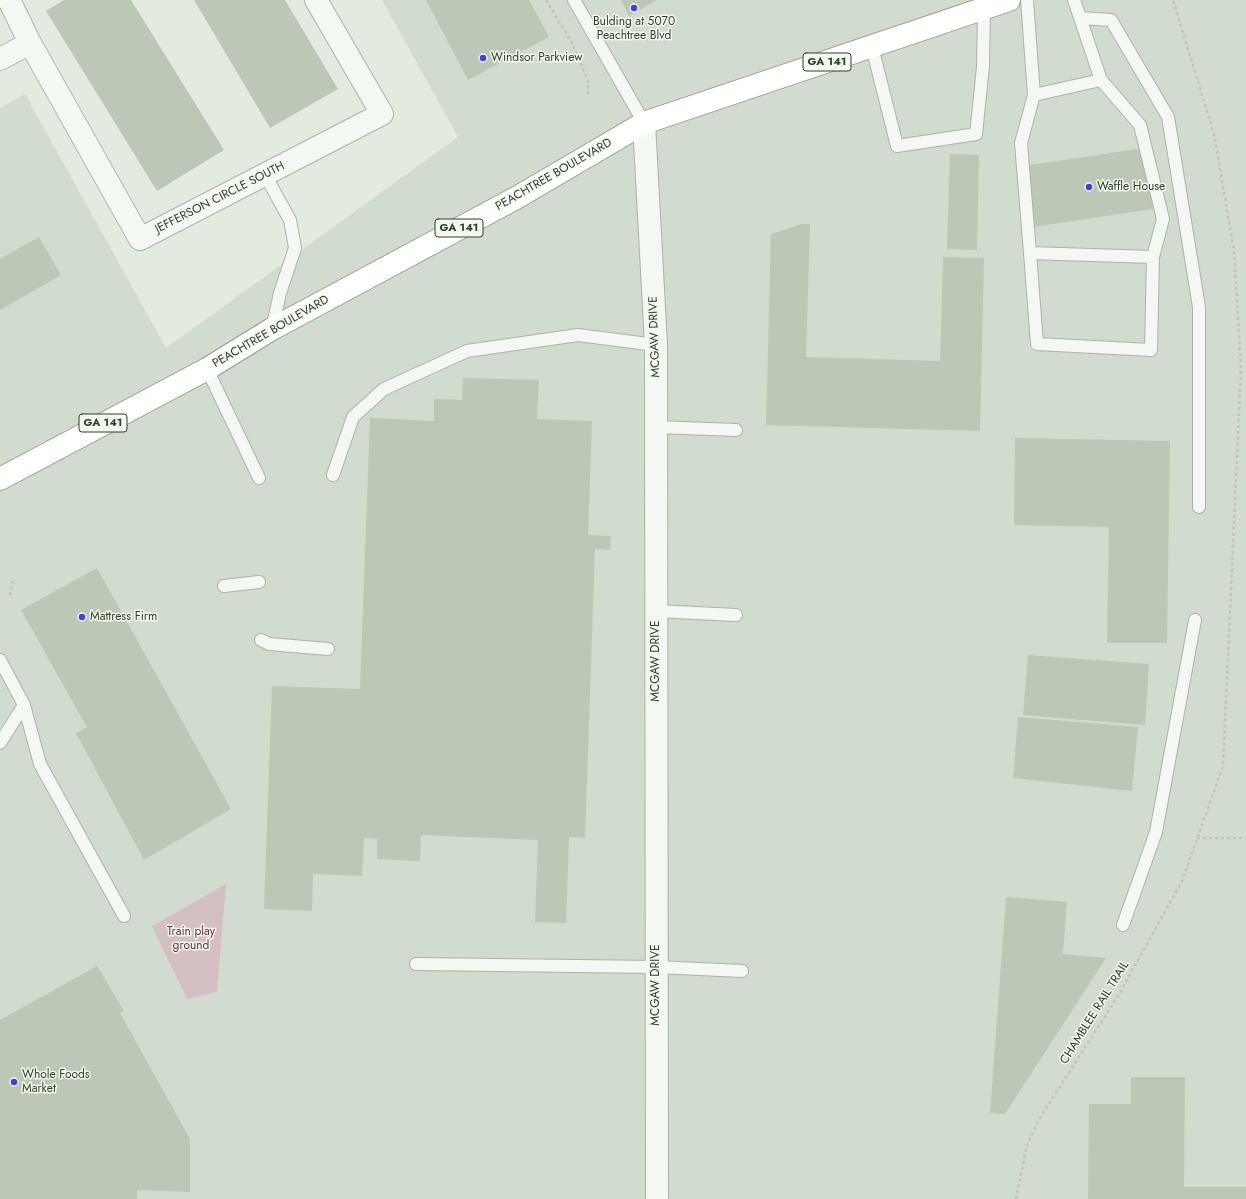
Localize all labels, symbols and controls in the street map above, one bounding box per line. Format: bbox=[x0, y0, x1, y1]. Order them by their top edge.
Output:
marker: Bulding at 5070 Peachtree Blvd bbox=[629, 3, 639, 13]
place label: Bulding at 5070 Peachtree Blvd bbox=[593, 15, 675, 43]
place label: Windsor Parkview bbox=[491, 51, 582, 65]
marker: Windsor Parkview bbox=[478, 53, 488, 63]
road number: GA 141 bbox=[803, 53, 851, 71]
street label: PEACHTREE BOULEVARD bbox=[493, 136, 615, 214]
street label: JEFFERSON CIRCLE SOUTH bbox=[153, 159, 287, 237]
place label: Waffle House bbox=[1097, 180, 1165, 194]
marker: Waffle House bbox=[1084, 182, 1094, 192]
road number: GA 141 bbox=[435, 219, 483, 237]
street label: PEACHTREE BOULEVARD bbox=[210, 293, 332, 371]
street label: MCGAW DRIVE bbox=[646, 296, 664, 378]
road number: GA 141 bbox=[79, 414, 127, 432]
place label: Mattress Firm bbox=[90, 610, 157, 624]
marker: Mattress Firm bbox=[77, 612, 87, 622]
street label: MCGAW DRIVE bbox=[649, 620, 663, 702]
park label: Train play ground bbox=[167, 925, 215, 953]
street label: MCGAW DRIVE bbox=[649, 944, 663, 1026]
street label: CHAMBLEE RAIL TRAIL bbox=[1058, 959, 1132, 1067]
place label: Whole Foods Market bbox=[22, 1068, 90, 1096]
marker: Whole Foods Market bbox=[9, 1077, 19, 1087]

